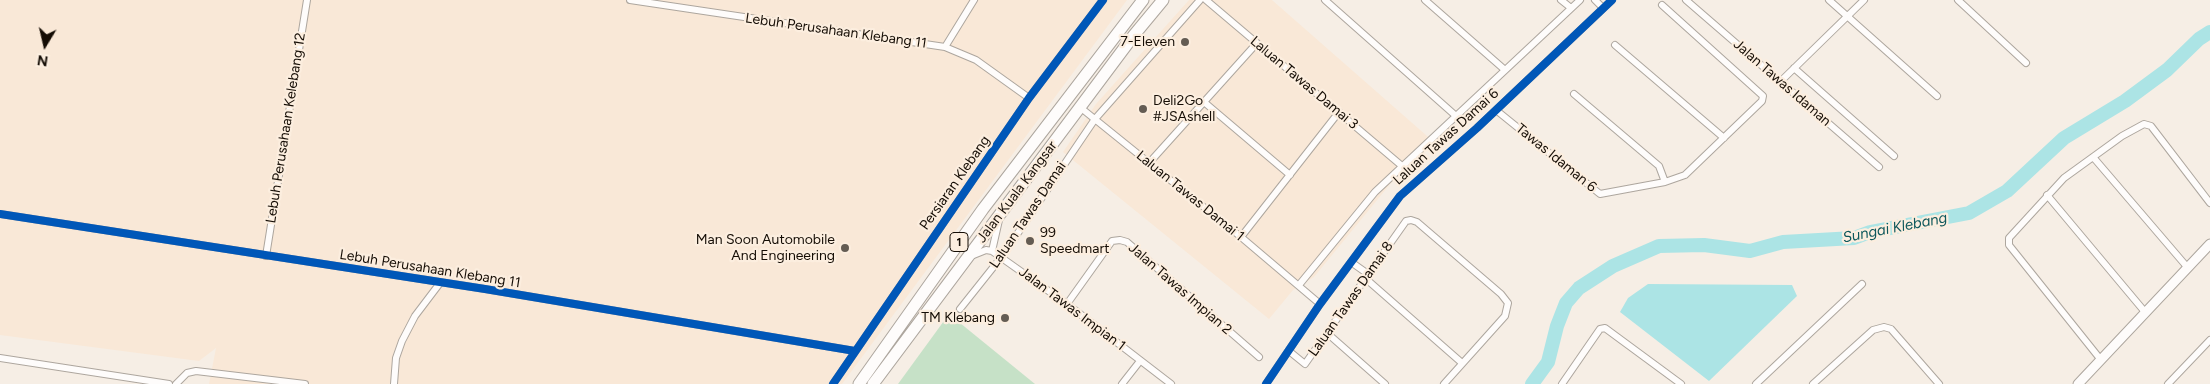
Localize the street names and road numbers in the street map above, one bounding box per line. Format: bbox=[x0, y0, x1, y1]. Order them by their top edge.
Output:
street label: Lebuh Perusahaan Klebang 11 bbox=[744, 10, 928, 52]
street label: Lebuh Perusahaan Kelebang 12 bbox=[263, 32, 309, 224]
street label: Laluan Tawas Damai 3 bbox=[1247, 33, 1361, 133]
street label: Jalan Tawas Idaman bbox=[1730, 36, 1834, 130]
street label: Laluan Tawas Damai 6 bbox=[1390, 85, 1502, 189]
street label: Tawas Idaman 6 bbox=[1512, 120, 1600, 196]
street label: Persiaran Klebang bbox=[916, 133, 994, 233]
street label: Jalan Kuala Kangsar bbox=[973, 138, 1061, 246]
street label: Laluan Tawas Damai 1 bbox=[1133, 147, 1247, 245]
street label: Laluan Tawas Damai bbox=[986, 159, 1070, 271]
road number: 1 bbox=[950, 232, 968, 252]
street label: Laluan Tawas Damai 8 bbox=[1305, 238, 1397, 360]
street label: Jalan Tawas Impian 2 bbox=[1125, 240, 1235, 338]
street label: Lebuh Perusahaan Klebang 11 bbox=[338, 246, 522, 292]
street label: Jalan Tawas Impian 1 bbox=[1015, 263, 1129, 355]

